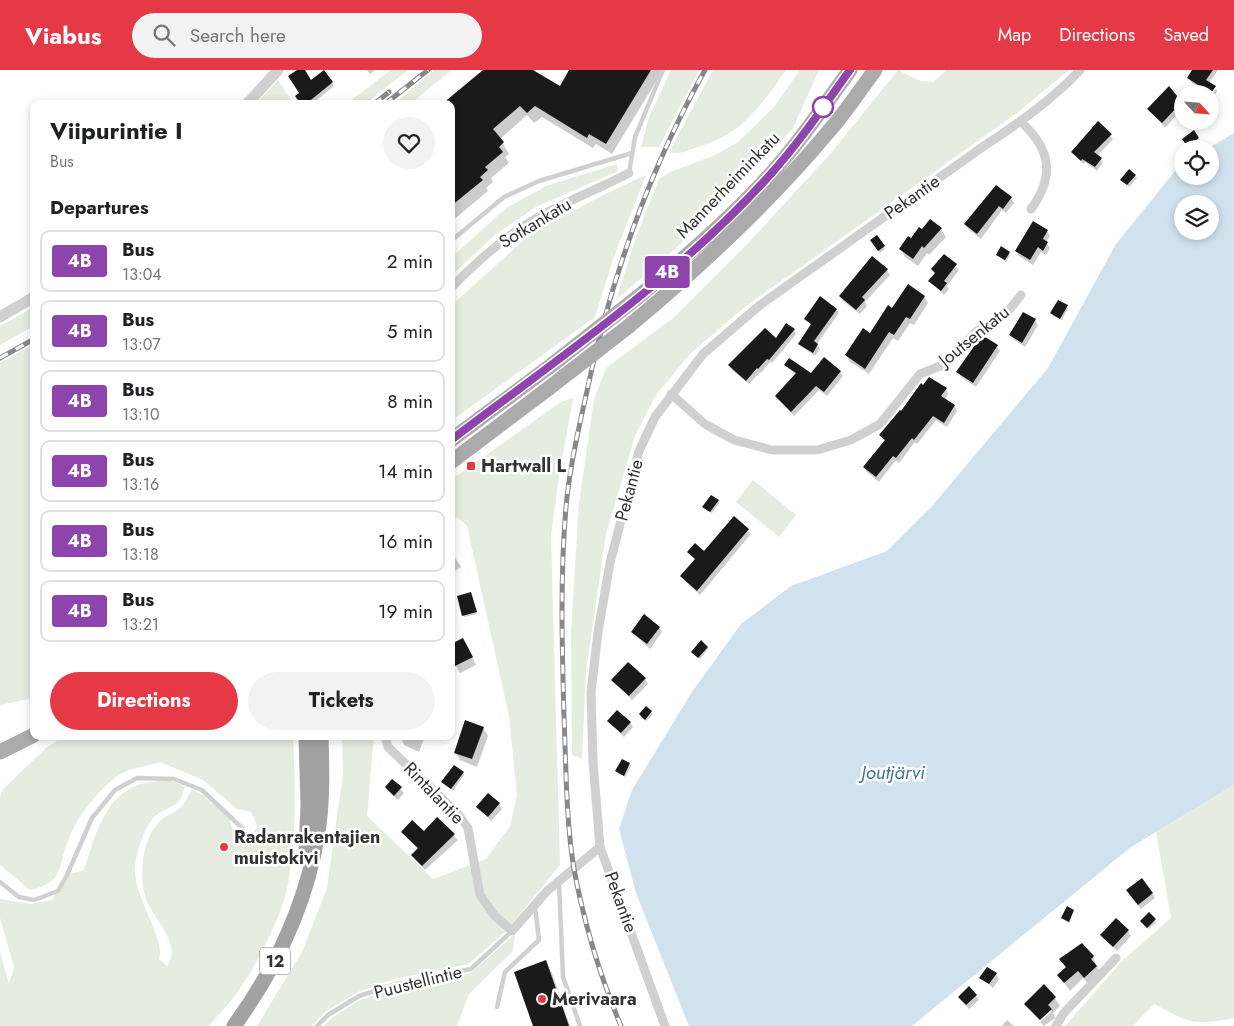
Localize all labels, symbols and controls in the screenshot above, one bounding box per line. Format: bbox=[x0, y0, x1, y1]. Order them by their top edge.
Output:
search box bbox=[132, 13, 482, 58]
text: Viabus bbox=[25, 18, 102, 53]
icon: search bbox=[150, 21, 178, 49]
text: Search here bbox=[190, 22, 286, 49]
text: Map bbox=[998, 22, 1031, 48]
text: Directions bbox=[1059, 22, 1135, 48]
text: Saved bbox=[1163, 22, 1209, 48]
north arrow bbox=[1174, 85, 1219, 130]
map controls bbox=[1174, 85, 1219, 240]
unlabelled marker bbox=[812, 96, 834, 118]
text: Viipurintie I bbox=[50, 113, 183, 148]
button: heart bbox=[383, 117, 435, 169]
street label: Mannerheiminkatu bbox=[670, 126, 786, 244]
button: locate bbox=[1174, 140, 1219, 185]
text: Bus bbox=[50, 150, 74, 173]
street label: Pekantie bbox=[879, 168, 945, 226]
street label: Sotkankatu bbox=[494, 191, 576, 255]
text: Departures bbox=[50, 194, 149, 221]
button: layers bbox=[1174, 195, 1219, 240]
text: Bus bbox=[122, 236, 154, 263]
text: 4B bbox=[67, 248, 92, 274]
text: 2 min bbox=[387, 248, 433, 275]
line badge: 4B bbox=[644, 256, 690, 288]
text: 4B bbox=[655, 259, 679, 285]
text: 13:04 bbox=[122, 263, 162, 286]
street label: Joutsenkatu bbox=[932, 299, 1015, 374]
text: Bus bbox=[122, 306, 154, 333]
text: 4B bbox=[67, 318, 92, 344]
text: 5 min bbox=[387, 318, 433, 345]
text: 13:07 bbox=[122, 333, 161, 356]
text: Bus bbox=[122, 376, 154, 403]
text: 4B bbox=[67, 388, 92, 414]
text: 8 min bbox=[387, 388, 433, 415]
text: 13:10 bbox=[122, 403, 160, 426]
text: Bus bbox=[122, 446, 154, 473]
place label: Hartwall L bbox=[481, 453, 566, 479]
street label: Pekantie bbox=[608, 456, 650, 524]
text: 4B bbox=[67, 458, 92, 484]
text: 14 min bbox=[378, 458, 433, 485]
marker: Hartwall L bbox=[465, 460, 477, 472]
text: 13:16 bbox=[122, 473, 159, 496]
text: Bus bbox=[122, 516, 154, 543]
text: 4B bbox=[67, 528, 92, 554]
text: 16 min bbox=[378, 528, 433, 555]
text: 13:18 bbox=[122, 543, 159, 566]
text: Bus bbox=[122, 586, 154, 613]
text: 4B bbox=[67, 598, 92, 624]
text: 19 min bbox=[378, 598, 433, 625]
text: 13:21 bbox=[122, 613, 159, 636]
button: Directions bbox=[50, 672, 238, 730]
button: Tickets bbox=[248, 672, 435, 730]
street label: Rintalantie bbox=[398, 756, 470, 830]
water label: Joutjärvi bbox=[857, 759, 926, 786]
place label: Radanrakentajien muistokivi bbox=[234, 824, 380, 871]
marker: Radanrakentajien muistokivi bbox=[218, 841, 230, 853]
street label: Pekantie bbox=[598, 868, 644, 936]
road number: 12 bbox=[260, 948, 290, 974]
street label: Puustellintie bbox=[371, 959, 465, 1005]
place label: Merivaara bbox=[552, 986, 637, 1012]
marker: Merivaara bbox=[536, 993, 548, 1005]

